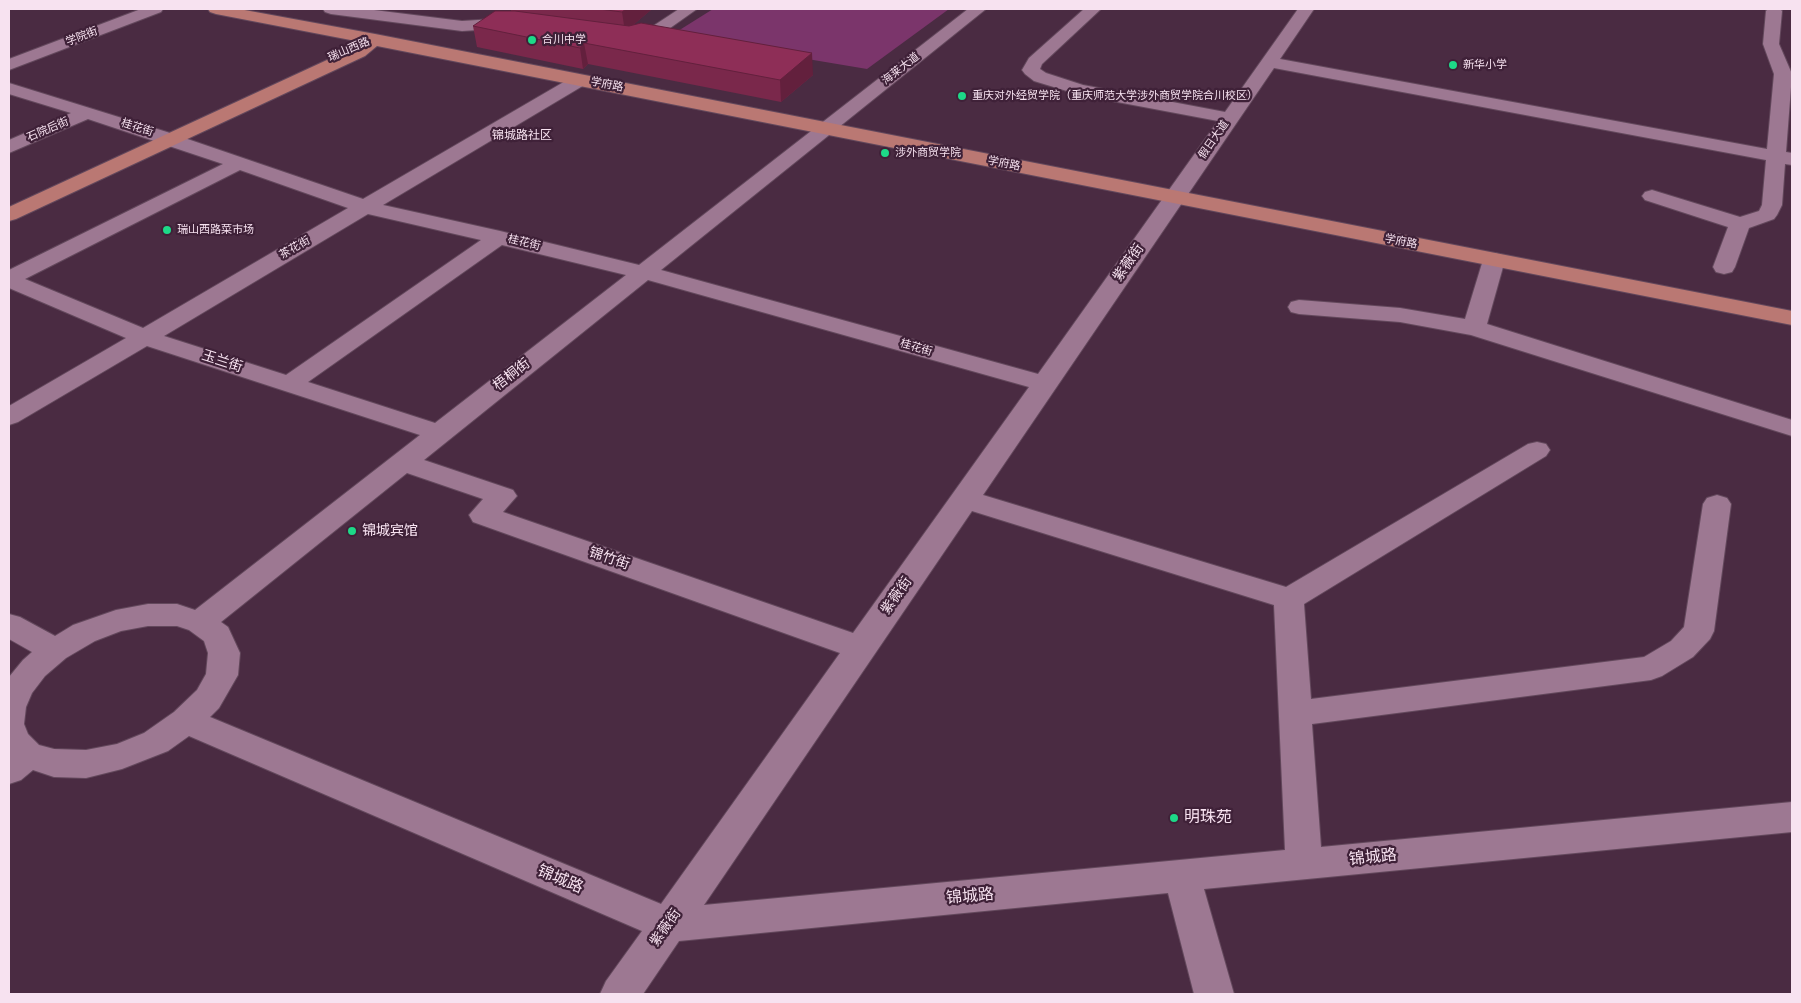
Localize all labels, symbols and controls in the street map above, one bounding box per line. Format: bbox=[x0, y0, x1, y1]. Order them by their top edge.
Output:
street label: 学院街 bbox=[64, 25, 100, 49]
place label: 合川中学 bbox=[542, 33, 586, 47]
marker: 合川中学 bbox=[526, 34, 538, 46]
street label: 瑞山西路 bbox=[326, 35, 372, 65]
street label: 海莱大道 bbox=[880, 50, 922, 88]
place label: 新华小学 bbox=[1463, 58, 1507, 72]
marker: 新华小学 bbox=[1447, 59, 1459, 71]
street label: 学府路 bbox=[590, 75, 624, 95]
place label: 重庆对外经贸学院（重庆师范大学涉外商贸学院合川校区） bbox=[972, 89, 1258, 103]
marker: 重庆对外经贸学院（重庆师范大学涉外商贸学院合川校区） bbox=[956, 90, 968, 102]
street label: 石院后街 bbox=[25, 115, 71, 145]
street label: 桂花街 bbox=[119, 117, 155, 139]
street label: 假日大道 bbox=[1196, 118, 1232, 162]
district label: 锦城路社区 bbox=[492, 129, 552, 143]
place label: 涉外商贸学院 bbox=[895, 146, 961, 160]
marker: 涉外商贸学院 bbox=[879, 147, 891, 159]
street label: 学府路 bbox=[987, 154, 1021, 174]
place label: 瑞山西路菜市场 bbox=[177, 223, 254, 237]
marker: 瑞山西路菜市场 bbox=[161, 224, 173, 236]
street label: 学府路 bbox=[1384, 232, 1418, 252]
street label: 桂花街 bbox=[506, 233, 542, 253]
street label: 茶花街 bbox=[277, 234, 313, 262]
street label: 紫薇街 bbox=[1110, 241, 1148, 285]
street label: 桂花街 bbox=[898, 337, 934, 359]
street label: 玉兰街 bbox=[199, 348, 245, 376]
street label: 梧桐街 bbox=[490, 355, 534, 395]
place label: 锦城宾馆 bbox=[362, 523, 418, 539]
marker: 锦城宾馆 bbox=[346, 525, 358, 537]
street label: 锦竹街 bbox=[586, 544, 632, 574]
street label: 紫薇街 bbox=[878, 574, 916, 618]
place label: 明珠苑 bbox=[1184, 808, 1232, 828]
marker: 明珠苑 bbox=[1168, 812, 1180, 824]
street label: 锦城路 bbox=[1348, 846, 1398, 870]
street label: 锦城路 bbox=[534, 862, 586, 898]
street label: 锦城路 bbox=[945, 885, 995, 909]
street label: 紫薇街 bbox=[647, 906, 685, 950]

